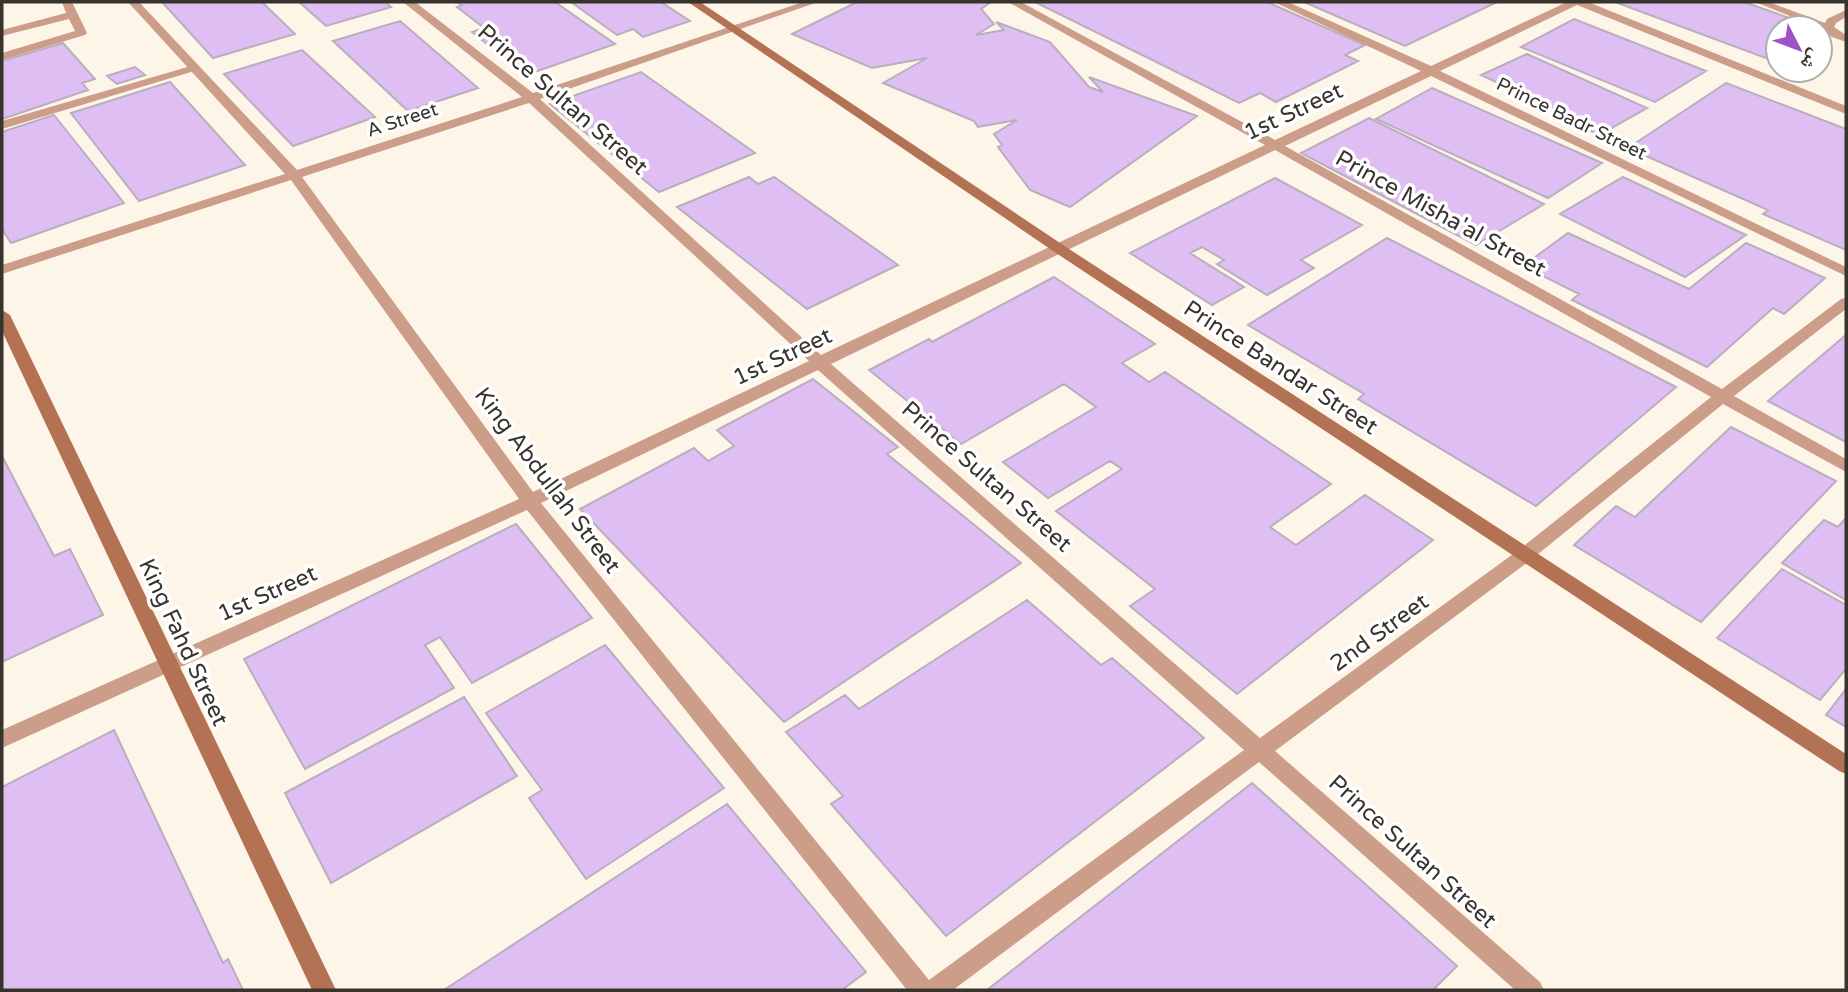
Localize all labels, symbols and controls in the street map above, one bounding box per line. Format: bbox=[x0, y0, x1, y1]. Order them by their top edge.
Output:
north arrow bbox=[1764, 14, 1834, 84]
street label: Prince Sultan Street bbox=[472, 18, 653, 181]
text: ش bbox=[1796, 45, 1826, 75]
street label: Prince Badr Street bbox=[1493, 73, 1650, 165]
street label: 1st Street bbox=[1240, 77, 1348, 147]
street label: A Street bbox=[364, 98, 441, 142]
street label: Prince Misha'al Street bbox=[1330, 144, 1551, 283]
street label: Prince Bandar Street bbox=[1178, 295, 1383, 441]
street label: 1st Street bbox=[729, 322, 837, 392]
street label: King Abdullah Street bbox=[468, 382, 626, 579]
street label: Prince Sultan Street bbox=[896, 395, 1077, 558]
street label: King Fahd Street bbox=[132, 554, 234, 731]
street label: 1st Street bbox=[213, 560, 322, 628]
street label: 2nd Street bbox=[1325, 588, 1434, 678]
street label: Prince Sultan Street bbox=[1323, 769, 1502, 935]

